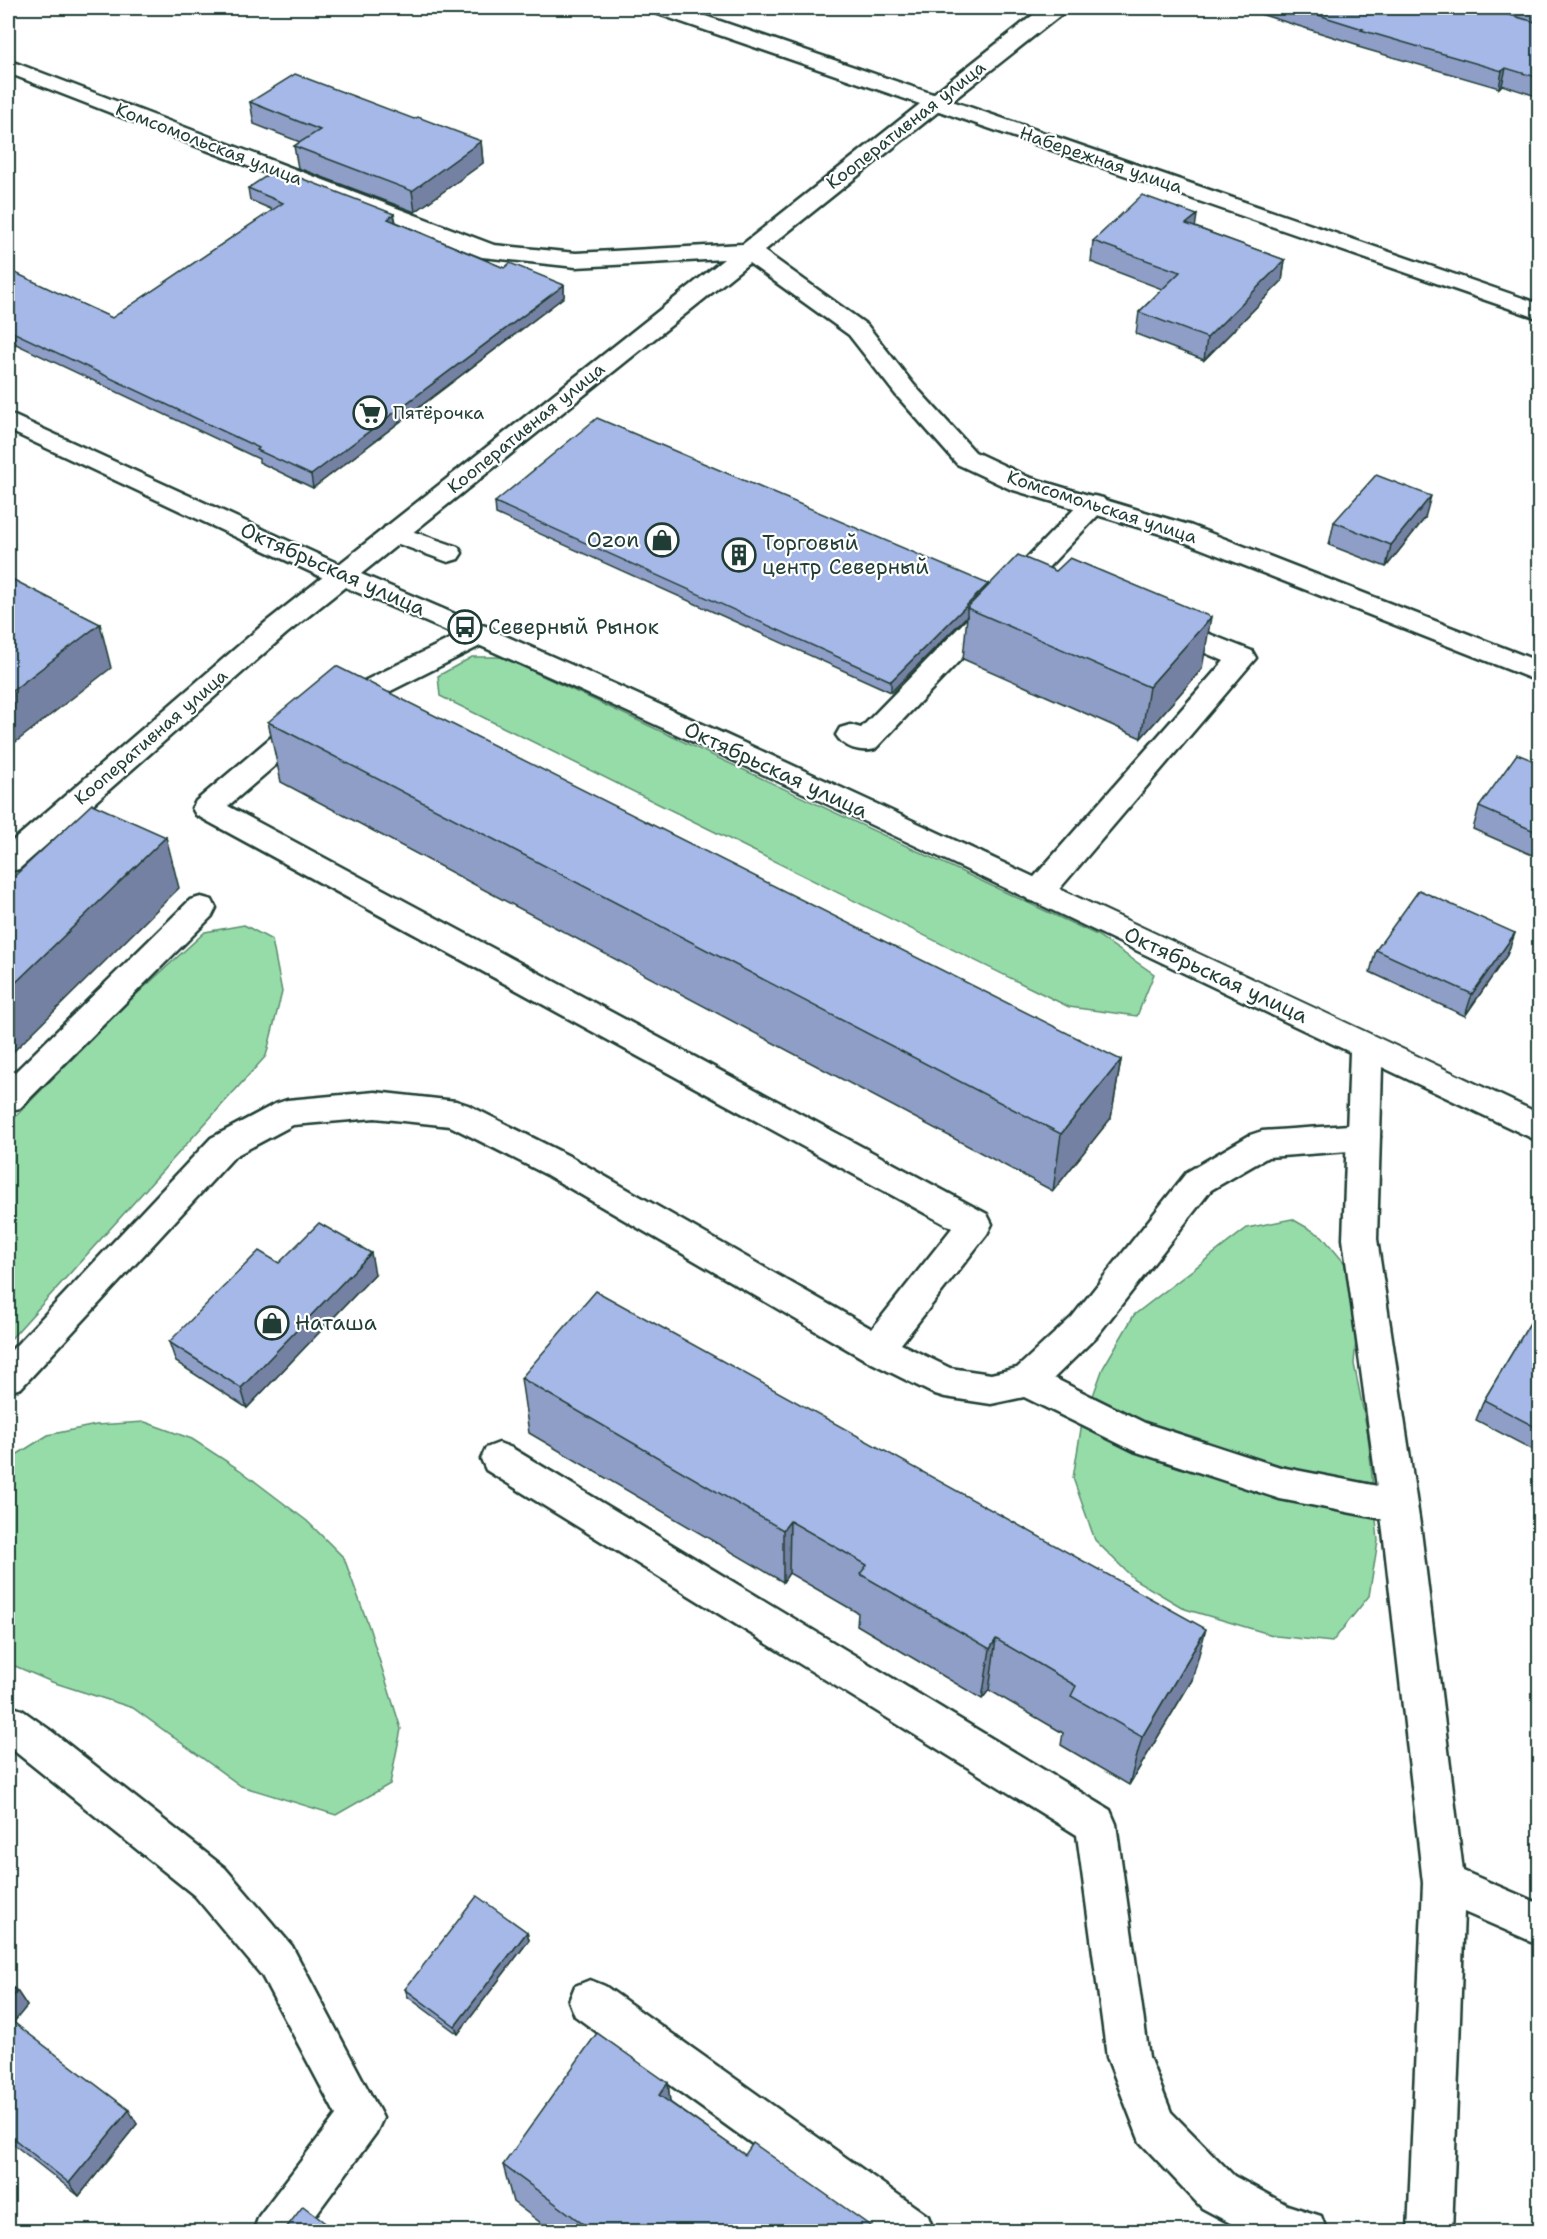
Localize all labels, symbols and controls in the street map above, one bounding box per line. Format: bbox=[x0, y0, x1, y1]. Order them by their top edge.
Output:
street label: Кооперативная улица bbox=[821, 55, 991, 195]
street label: Комсомольская улица bbox=[112, 97, 306, 191]
street label: Набережная улица bbox=[1016, 121, 1186, 199]
street label: Кооперативная улица bbox=[442, 357, 610, 499]
supermarket icon: Пятёрочка bbox=[352, 395, 388, 431]
place label: Пятёрочка bbox=[393, 401, 484, 425]
street label: Комсомольская улица bbox=[1004, 465, 1200, 549]
street label: Октябрьская улица bbox=[236, 516, 430, 622]
shop icon: Ozon bbox=[644, 522, 680, 558]
place label: Ozon bbox=[587, 526, 639, 554]
place label: Торговый центр Северный bbox=[762, 529, 929, 581]
building icon: Торговый центр Северный bbox=[721, 537, 757, 573]
bus stop icon: Северный Рынок bbox=[447, 609, 483, 645]
place label: Северный Рынок bbox=[488, 613, 659, 641]
street label: Кооперативная улица bbox=[69, 664, 233, 810]
street label: Октябрьская улица bbox=[680, 715, 872, 825]
street label: Октябрьская улица bbox=[1120, 920, 1312, 1030]
shop icon: Наташа bbox=[254, 1305, 290, 1341]
place label: Наташа bbox=[295, 1309, 377, 1337]

